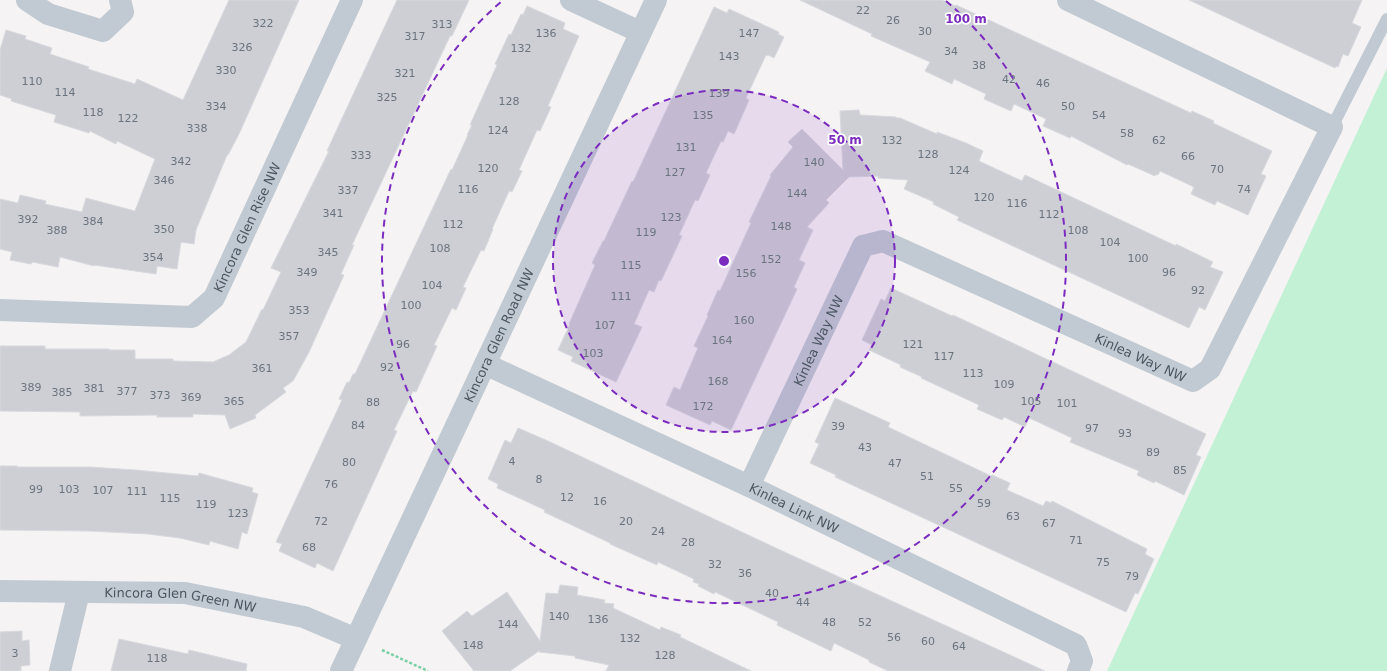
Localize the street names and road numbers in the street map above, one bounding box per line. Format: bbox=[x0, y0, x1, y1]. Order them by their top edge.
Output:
street label: Kincora Glen Rise NW bbox=[210, 160, 283, 295]
street label: Kincora Glen Road NW bbox=[461, 266, 537, 405]
street label: Kinlea Way NW bbox=[790, 293, 846, 388]
street label: Kinlea Way NW bbox=[1093, 330, 1189, 385]
street label: Kinlea Link NW bbox=[747, 480, 841, 536]
street label: Kincora Glen Green NW bbox=[104, 585, 258, 615]

